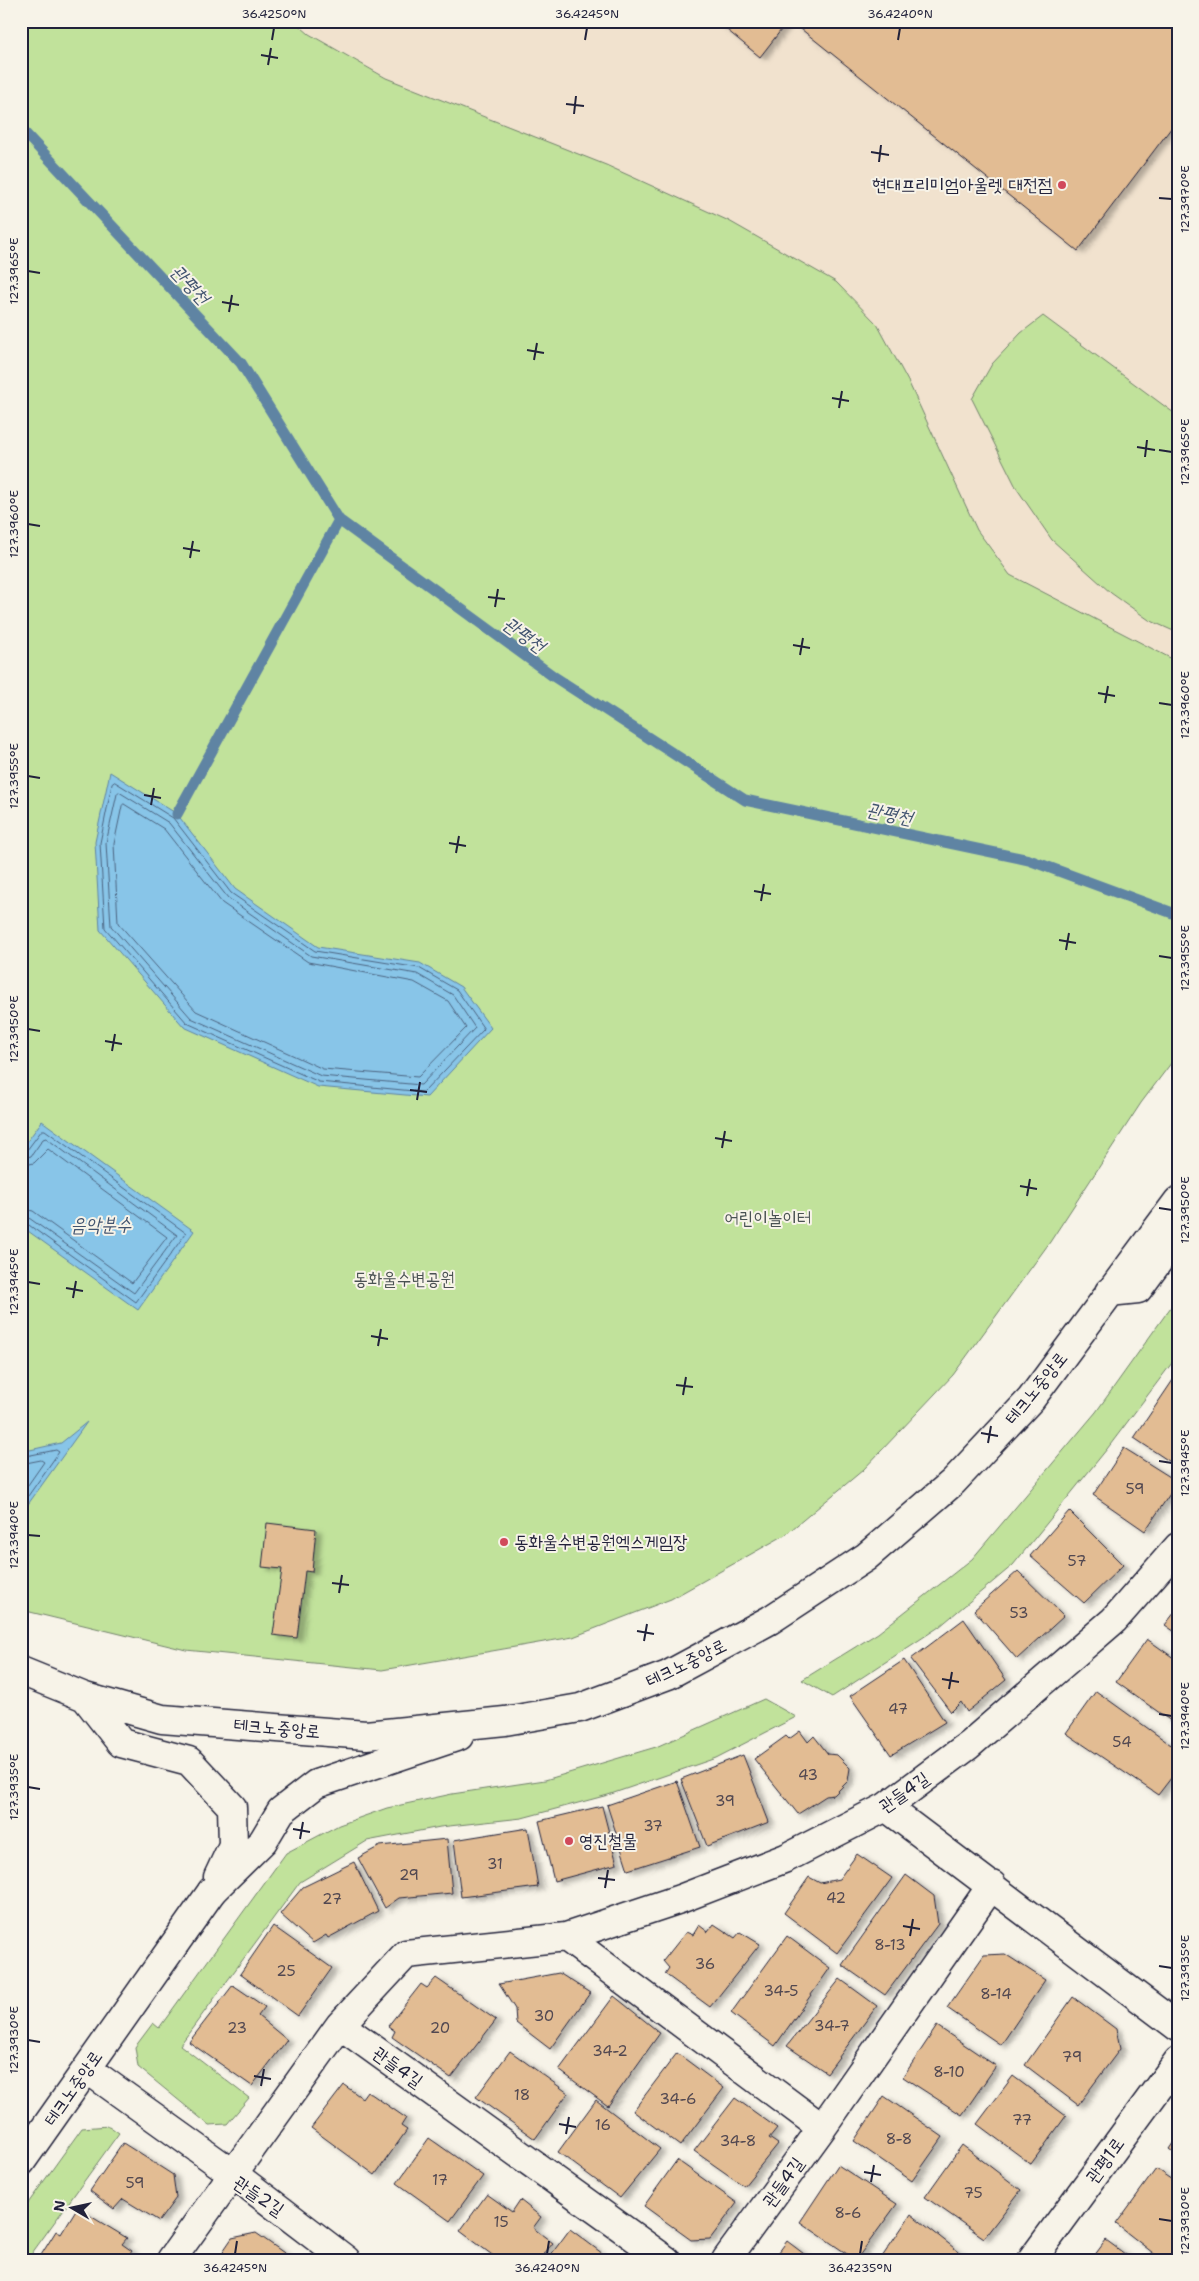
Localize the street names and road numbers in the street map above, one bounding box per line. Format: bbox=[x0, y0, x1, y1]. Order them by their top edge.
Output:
street label: 테크노중앙로 bbox=[999, 1347, 1073, 1429]
street label: 테크노중앙로 bbox=[642, 1633, 730, 1693]
street label: 테크노중앙로 bbox=[233, 1712, 321, 1744]
street label: 관들4길 bbox=[874, 1766, 934, 1818]
street label: 관들4길 bbox=[368, 2041, 428, 2093]
street label: 테크노중앙로 bbox=[38, 2046, 108, 2130]
street label: 관평1로 bbox=[1080, 2132, 1130, 2188]
street label: 관들4길 bbox=[757, 2152, 809, 2212]
street label: 관들2길 bbox=[229, 2170, 289, 2222]

